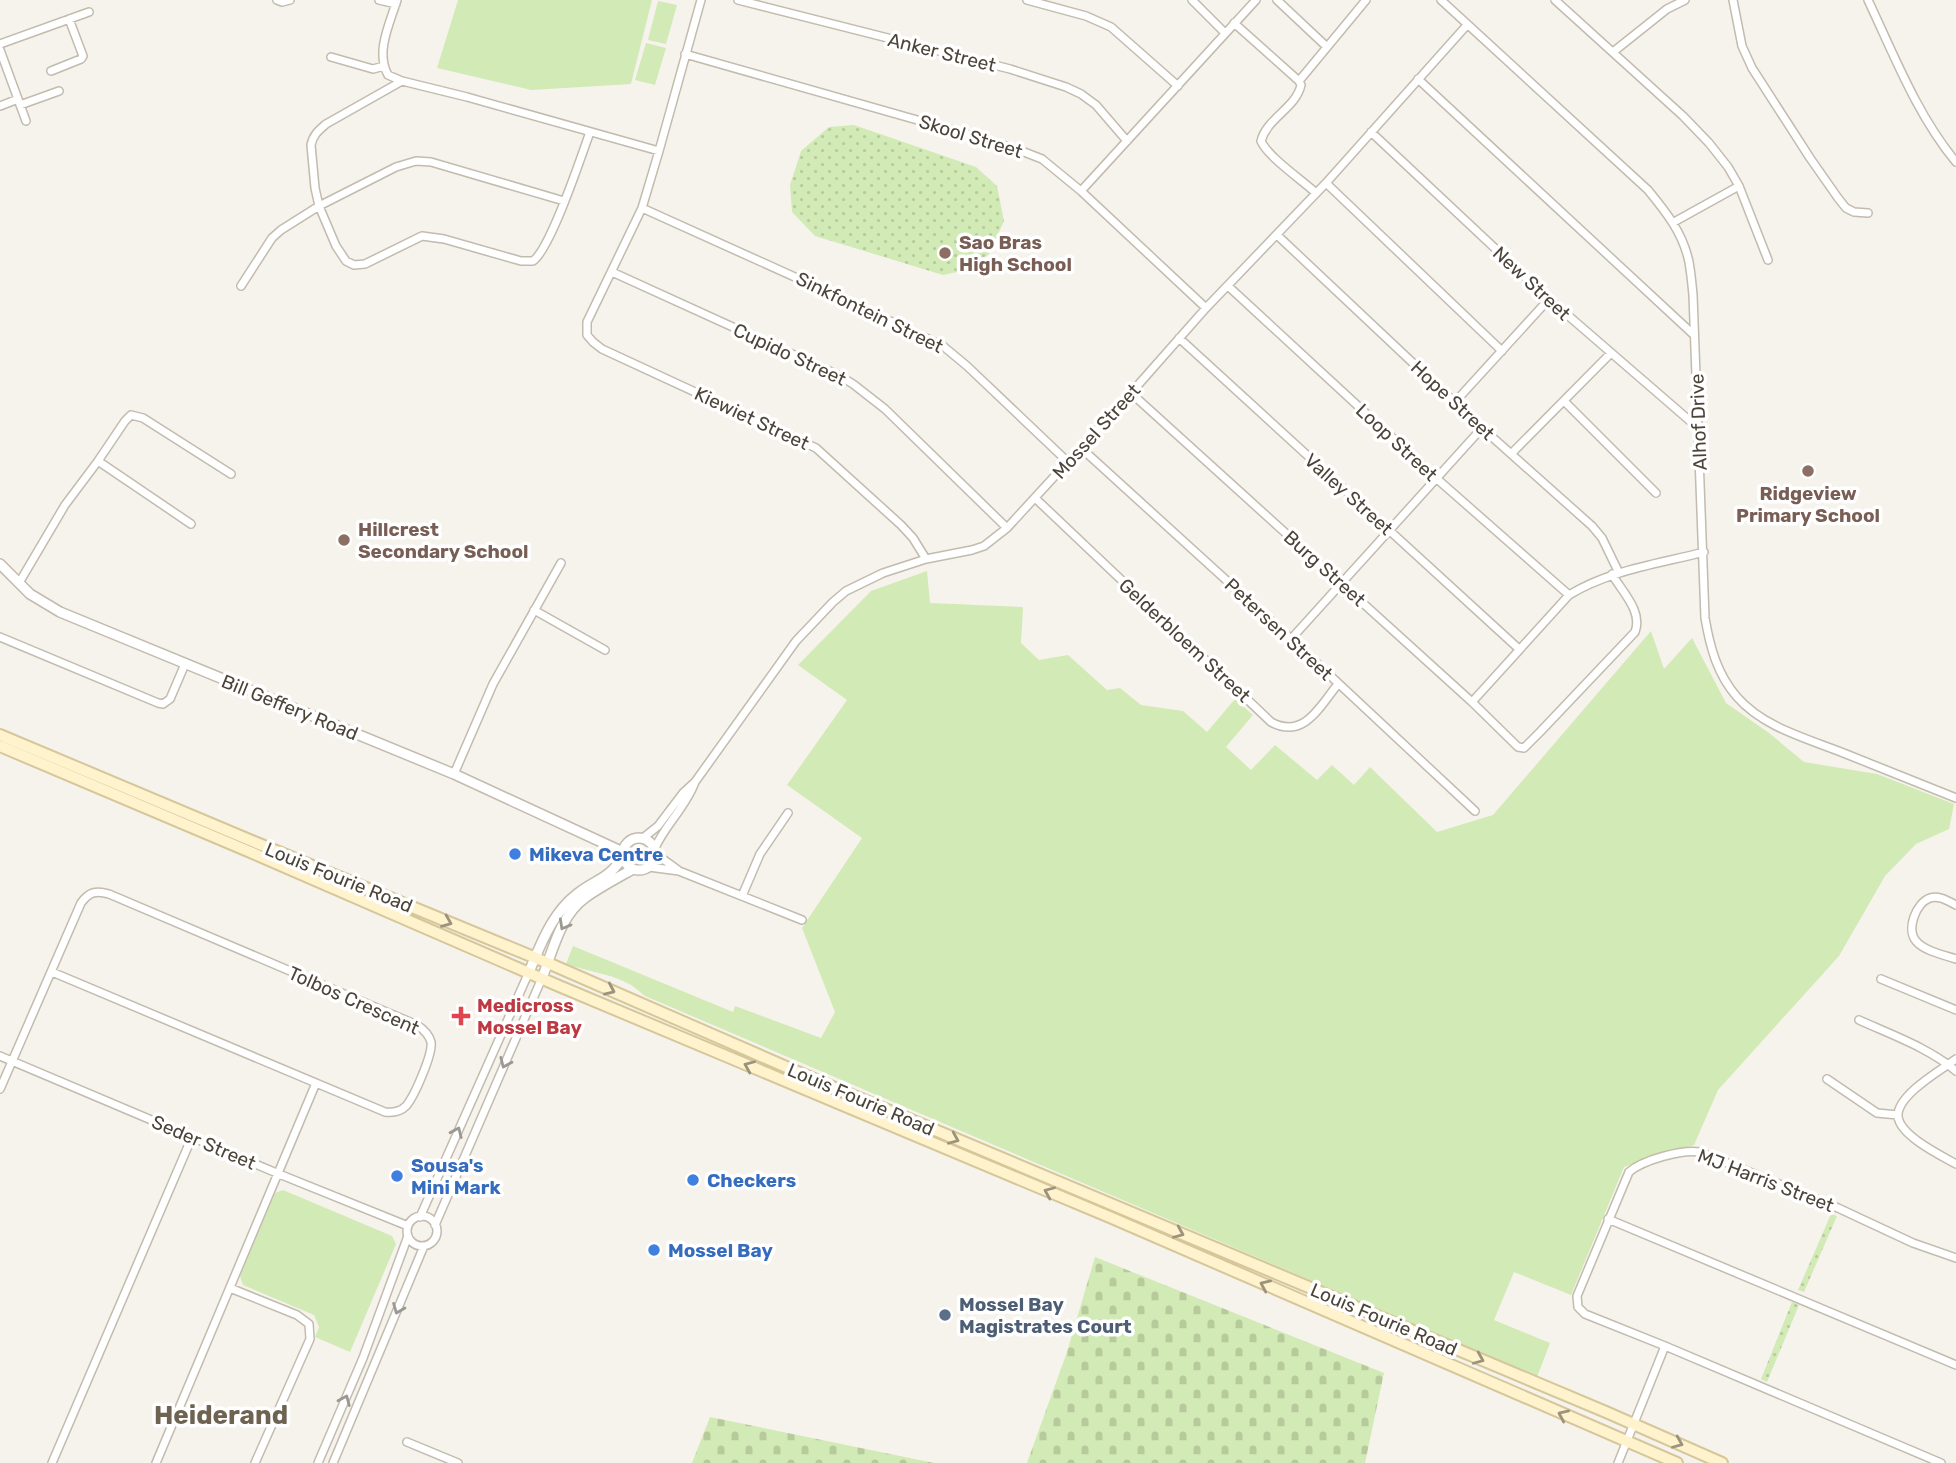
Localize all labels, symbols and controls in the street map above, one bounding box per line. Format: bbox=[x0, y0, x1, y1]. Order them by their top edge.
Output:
street label: Anker Street bbox=[885, 28, 999, 77]
street label: Skool Street bbox=[916, 110, 1026, 163]
place label: Sao Bras High School bbox=[959, 231, 1072, 276]
street label: New Street bbox=[1488, 242, 1576, 326]
marker: Sao Bras High School bbox=[937, 245, 953, 261]
street label: Sinkfontein Street bbox=[792, 267, 948, 358]
street label: Cupido Street bbox=[730, 318, 850, 391]
street label: Hope Street bbox=[1406, 356, 1500, 445]
street label: Alhof Drive bbox=[1685, 373, 1712, 471]
street label: Mossel Street bbox=[1048, 379, 1146, 484]
street label: Kiewiet Street bbox=[691, 382, 813, 455]
street label: Loop Street bbox=[1351, 399, 1443, 486]
street label: Valley Street bbox=[1300, 449, 1398, 540]
marker: Ridgeview Primary School bbox=[1800, 463, 1816, 479]
place label: Ridgeview Primary School bbox=[1736, 482, 1880, 527]
place label: Hillcrest Secondary School bbox=[358, 518, 528, 563]
street label: Burg Street bbox=[1279, 526, 1371, 611]
marker: Hillcrest Secondary School bbox=[336, 532, 352, 548]
street label: Petersen Street bbox=[1220, 573, 1338, 686]
street label: Gelderbloem Street bbox=[1114, 574, 1256, 708]
street label: Bill Geffery Road bbox=[218, 670, 361, 745]
street label: Louis Fourie Road bbox=[262, 837, 416, 918]
place label: Mikeva Centre bbox=[529, 843, 663, 866]
marker: Mikeva Centre bbox=[507, 846, 523, 862]
one-way arrow bbox=[441, 913, 453, 927]
one-way arrow bbox=[559, 918, 572, 930]
street label: Tolbos Crescent bbox=[285, 961, 423, 1040]
one-way arrow bbox=[603, 982, 616, 996]
place label: Medicross Mossel Bay bbox=[477, 994, 582, 1039]
marker: Medicross Mossel Bay bbox=[451, 1006, 471, 1026]
one-way arrow bbox=[499, 1056, 513, 1068]
street label: Louis Fourie Road bbox=[784, 1058, 938, 1141]
one-way arrow bbox=[744, 1060, 756, 1074]
street label: Seder Street bbox=[148, 1110, 260, 1175]
one-way arrow bbox=[449, 1127, 463, 1139]
one-way arrow bbox=[948, 1130, 960, 1144]
street label: MJ Harris Street bbox=[1694, 1144, 1838, 1217]
place label: Sousa's Mini Mark bbox=[411, 1154, 501, 1199]
marker: Sousa's Mini Mark bbox=[389, 1168, 405, 1184]
place label: Checkers bbox=[707, 1169, 796, 1192]
marker: Checkers bbox=[685, 1172, 701, 1188]
one-way arrow bbox=[1044, 1186, 1056, 1200]
one-way arrow bbox=[1172, 1225, 1184, 1239]
place label: Mossel Bay bbox=[668, 1239, 773, 1262]
marker: Mossel Bay bbox=[646, 1242, 662, 1258]
street label: Louis Fourie Road bbox=[1307, 1278, 1461, 1361]
one-way arrow bbox=[1260, 1279, 1272, 1293]
place label: Mossel Bay Magistrates Court bbox=[959, 1293, 1132, 1338]
one-way arrow bbox=[392, 1302, 406, 1314]
marker: Mossel Bay Magistrates Court bbox=[937, 1307, 953, 1323]
one-way arrow bbox=[1472, 1351, 1484, 1365]
one-way arrow bbox=[337, 1395, 351, 1407]
district label: Heiderand bbox=[154, 1400, 288, 1431]
one-way arrow bbox=[1558, 1409, 1571, 1423]
one-way arrow bbox=[1671, 1435, 1683, 1449]

